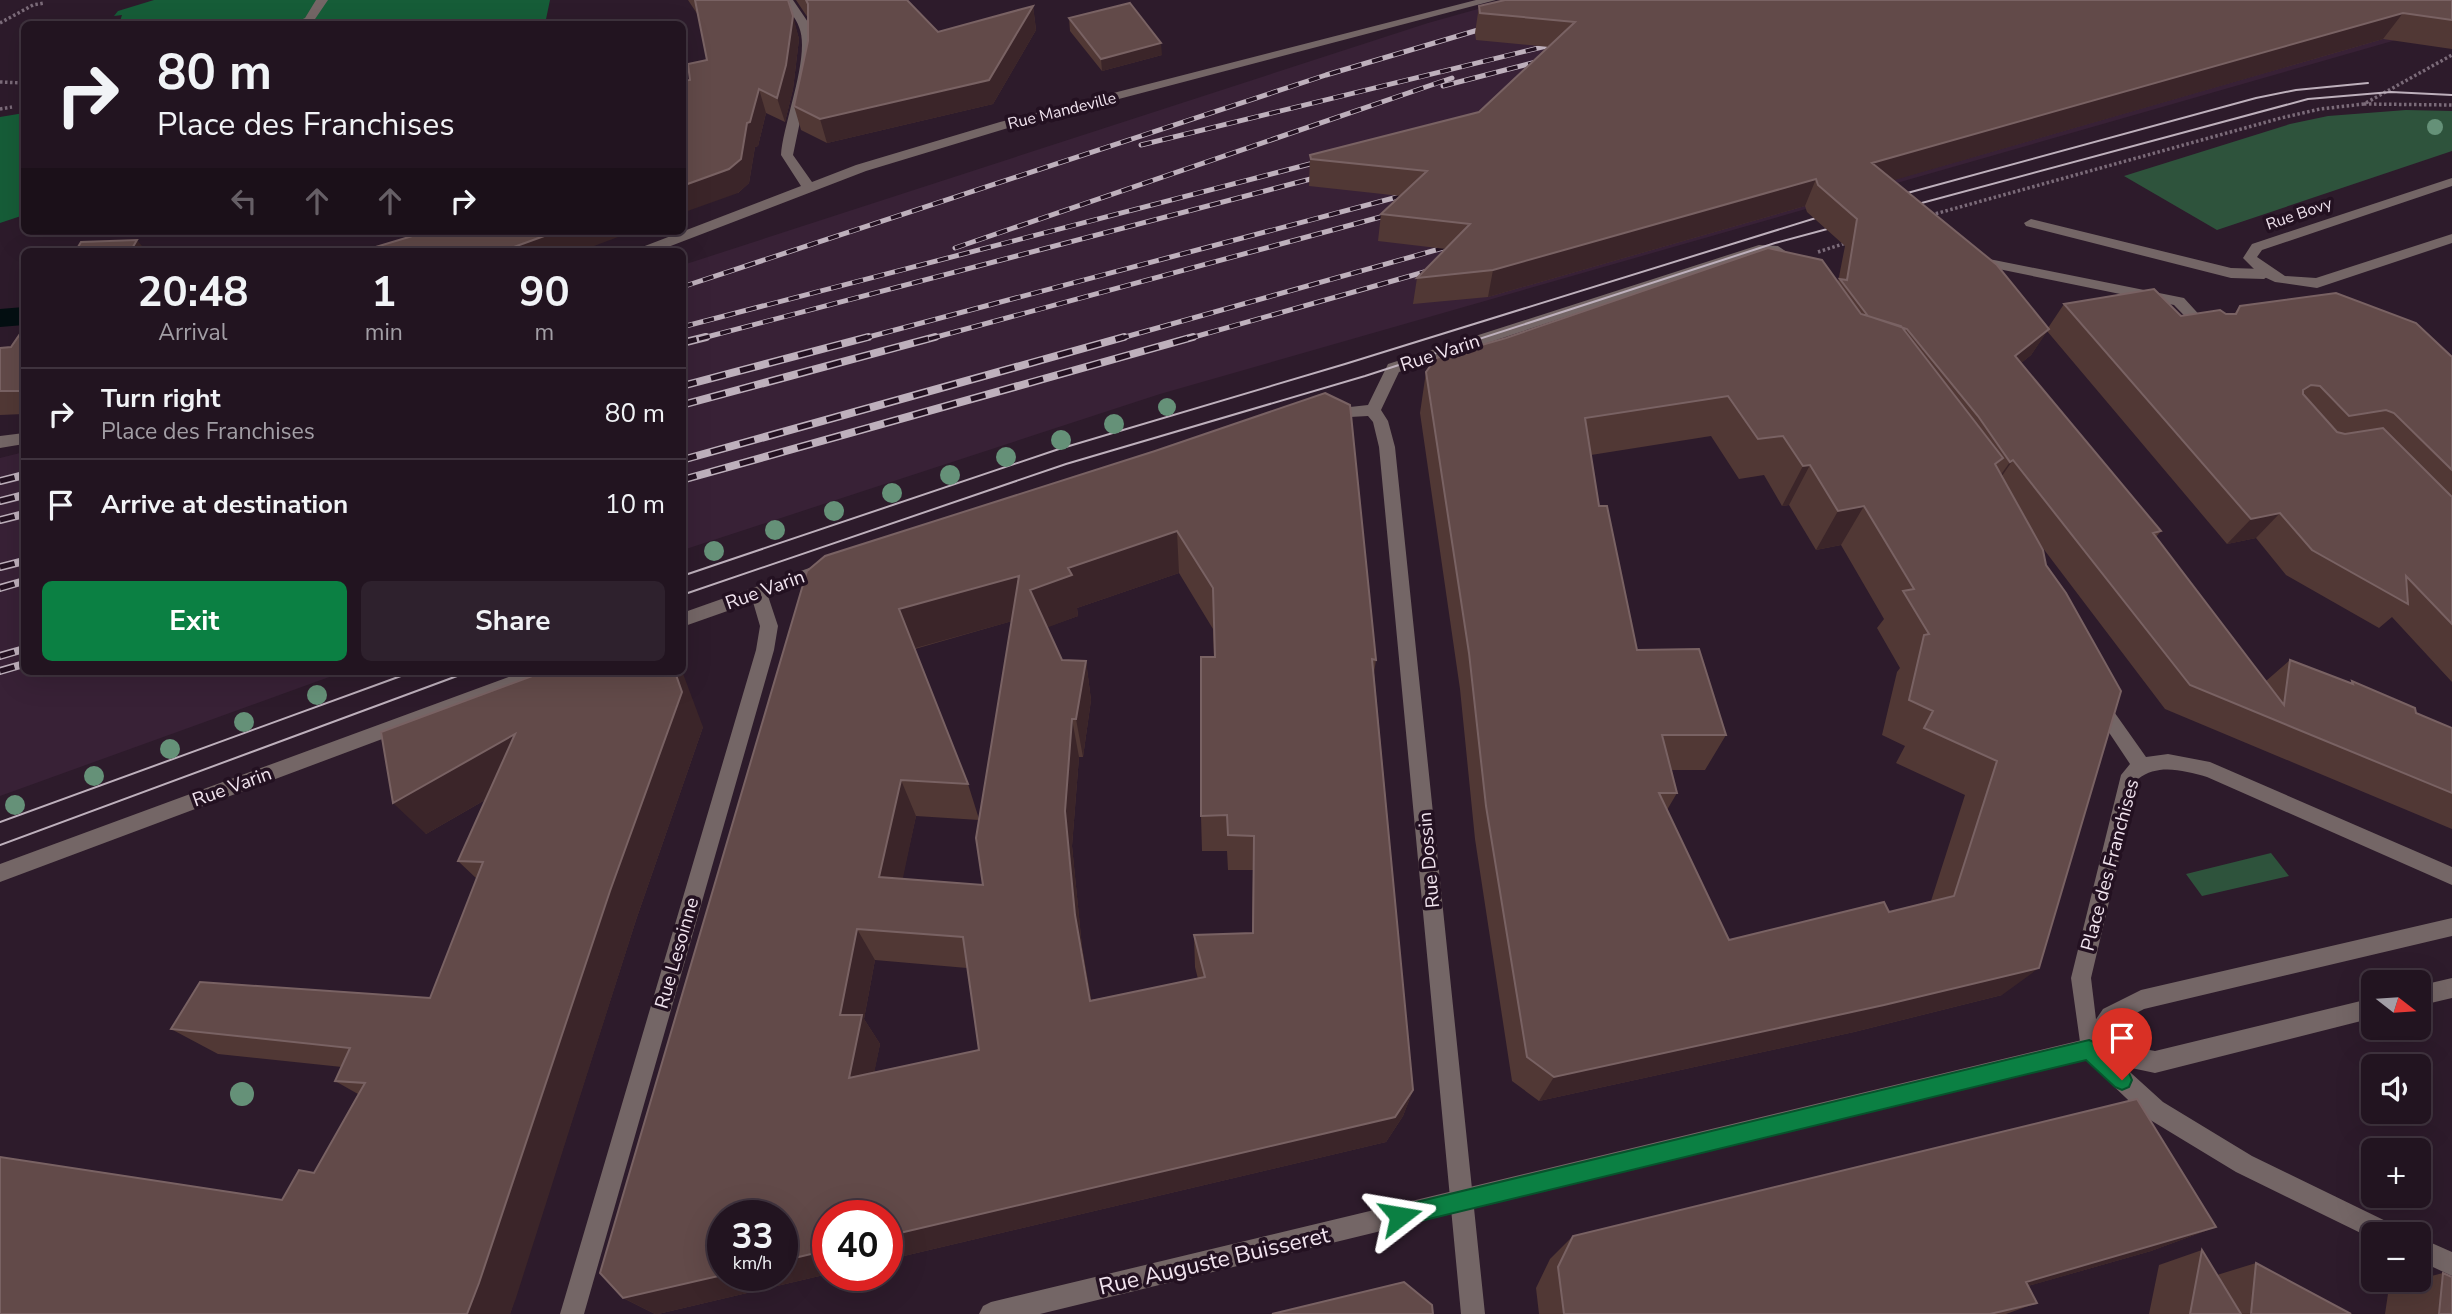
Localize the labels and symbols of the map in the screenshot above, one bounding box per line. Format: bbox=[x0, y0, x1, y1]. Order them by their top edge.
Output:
street label: Rue Mandeville bbox=[1005, 87, 1119, 135]
street label: Rue Bovy bbox=[2263, 192, 2336, 236]
street label: Rue Varin bbox=[1397, 328, 1483, 378]
street label: Rue Varin bbox=[722, 564, 808, 616]
street label: Rue Varin bbox=[189, 761, 275, 813]
street label: Place des Franchises bbox=[2075, 776, 2145, 954]
street label: Rue Dossin bbox=[1412, 811, 1446, 909]
street label: Rue Lesoinne bbox=[649, 894, 705, 1012]
north arrow bbox=[2361, 970, 2431, 1040]
pin bbox=[2092, 1008, 2152, 1080]
position arrow bbox=[1363, 1179, 1437, 1253]
speed limit sign: 40 bbox=[812, 1200, 903, 1291]
street label: Rue Auguste Buisseret bbox=[1096, 1219, 1333, 1303]

